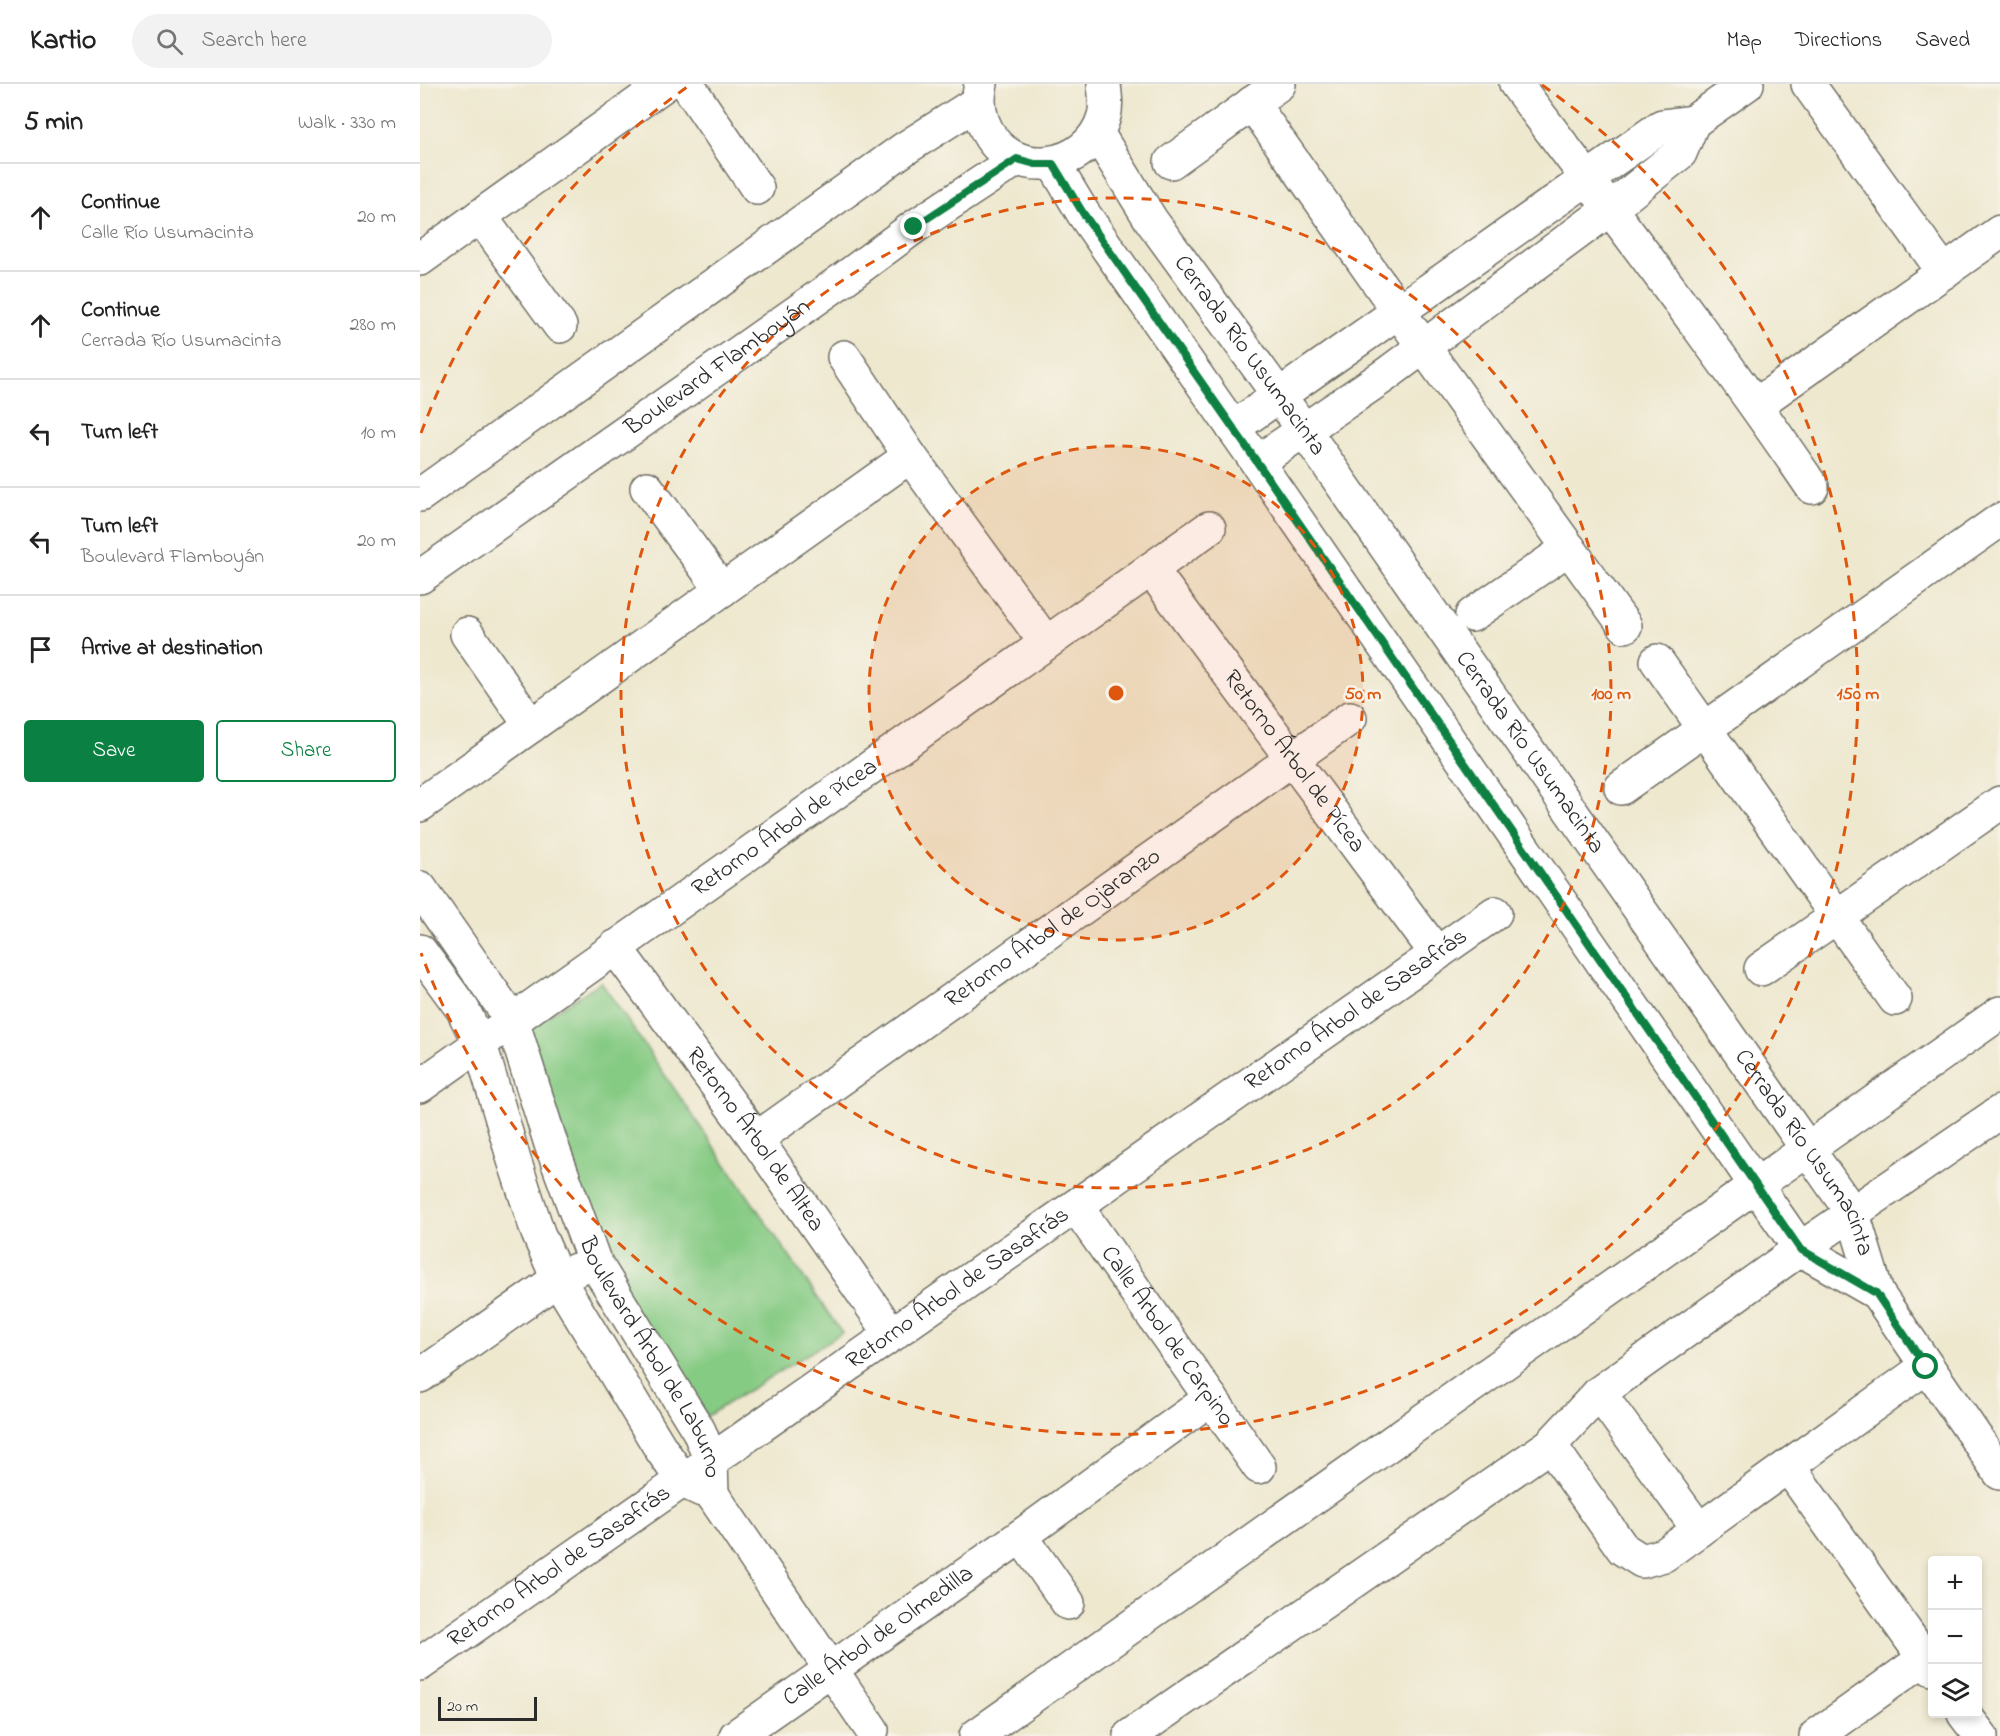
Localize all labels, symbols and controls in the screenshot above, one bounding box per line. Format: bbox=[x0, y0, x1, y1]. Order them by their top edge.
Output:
search box bbox=[132, 14, 552, 68]
text: Kartio bbox=[30, 21, 96, 62]
icon: search bbox=[153, 25, 186, 58]
text: Search here bbox=[201, 25, 307, 57]
text: Map bbox=[1726, 26, 1762, 56]
text: Directions bbox=[1795, 26, 1882, 56]
text: Saved bbox=[1915, 26, 1970, 56]
text: 5 min bbox=[24, 104, 83, 142]
text: Walk · 330 m bbox=[298, 109, 396, 138]
text: Continue bbox=[81, 187, 160, 219]
icon: ahead bbox=[24, 201, 57, 234]
text: 20 m bbox=[357, 203, 396, 232]
route end bbox=[900, 213, 926, 239]
text: Calle Río Usumacinta bbox=[81, 219, 254, 248]
street label: Cerrada Río Usumacinta bbox=[1165, 248, 1335, 463]
street label: Boulevard Flamboyán bbox=[617, 290, 818, 446]
text: Continue bbox=[81, 295, 160, 327]
icon: ahead bbox=[24, 309, 57, 342]
text: 280 m bbox=[349, 311, 396, 340]
text: Cerrada Río Usumacinta bbox=[81, 327, 282, 356]
icon: left bbox=[24, 417, 57, 450]
text: Turn left bbox=[81, 417, 158, 449]
text: 10 m bbox=[360, 419, 396, 448]
text: Turn left bbox=[81, 511, 158, 543]
icon: left bbox=[24, 525, 57, 558]
text: 20 m bbox=[357, 527, 396, 556]
text: Boulevard Flamboyán bbox=[81, 543, 264, 572]
icon: arrive bbox=[24, 633, 57, 666]
text: Arrive at destination bbox=[81, 633, 263, 665]
street label: Cerrada Río Usumacinta bbox=[1446, 644, 1613, 861]
street label: Retorno Árbol de Pícea bbox=[1214, 663, 1374, 861]
text: 50 m bbox=[1345, 682, 1381, 708]
text: 100 m bbox=[1591, 682, 1631, 708]
text: 150 m bbox=[1837, 682, 1879, 708]
centre of rings bbox=[1106, 683, 1126, 703]
button: Save bbox=[24, 720, 204, 782]
button: Share bbox=[216, 720, 396, 782]
street label: Retorno Árbol de Pícea bbox=[685, 750, 885, 906]
street label: Retorno Árbol de Ojaranzo bbox=[938, 840, 1168, 1017]
street label: Retorno Árbol de Sasafrás bbox=[1237, 920, 1475, 1100]
street label: Retorno Árbol de Altea bbox=[677, 1040, 833, 1239]
street label: Cerrada Río Usumacinta bbox=[1725, 1042, 1882, 1260]
street label: Retorno Árbol de Sasafrás bbox=[839, 1198, 1077, 1379]
street label: Boulevard Árbol de Laburno bbox=[569, 1231, 729, 1479]
street label: Calle Árbol de Carpino bbox=[1092, 1239, 1243, 1434]
route start bbox=[1912, 1353, 1938, 1379]
street label: Retorno Árbol de Sasafrás bbox=[441, 1476, 678, 1657]
map controls bbox=[1928, 1556, 1982, 1718]
button: + bbox=[1928, 1556, 1982, 1610]
street label: Calle Árbol de Olmedilla bbox=[776, 1557, 981, 1715]
button: − bbox=[1928, 1610, 1982, 1664]
button: layers bbox=[1928, 1664, 1982, 1718]
scale bar bbox=[438, 1694, 537, 1722]
text: 20 m bbox=[447, 1695, 478, 1719]

